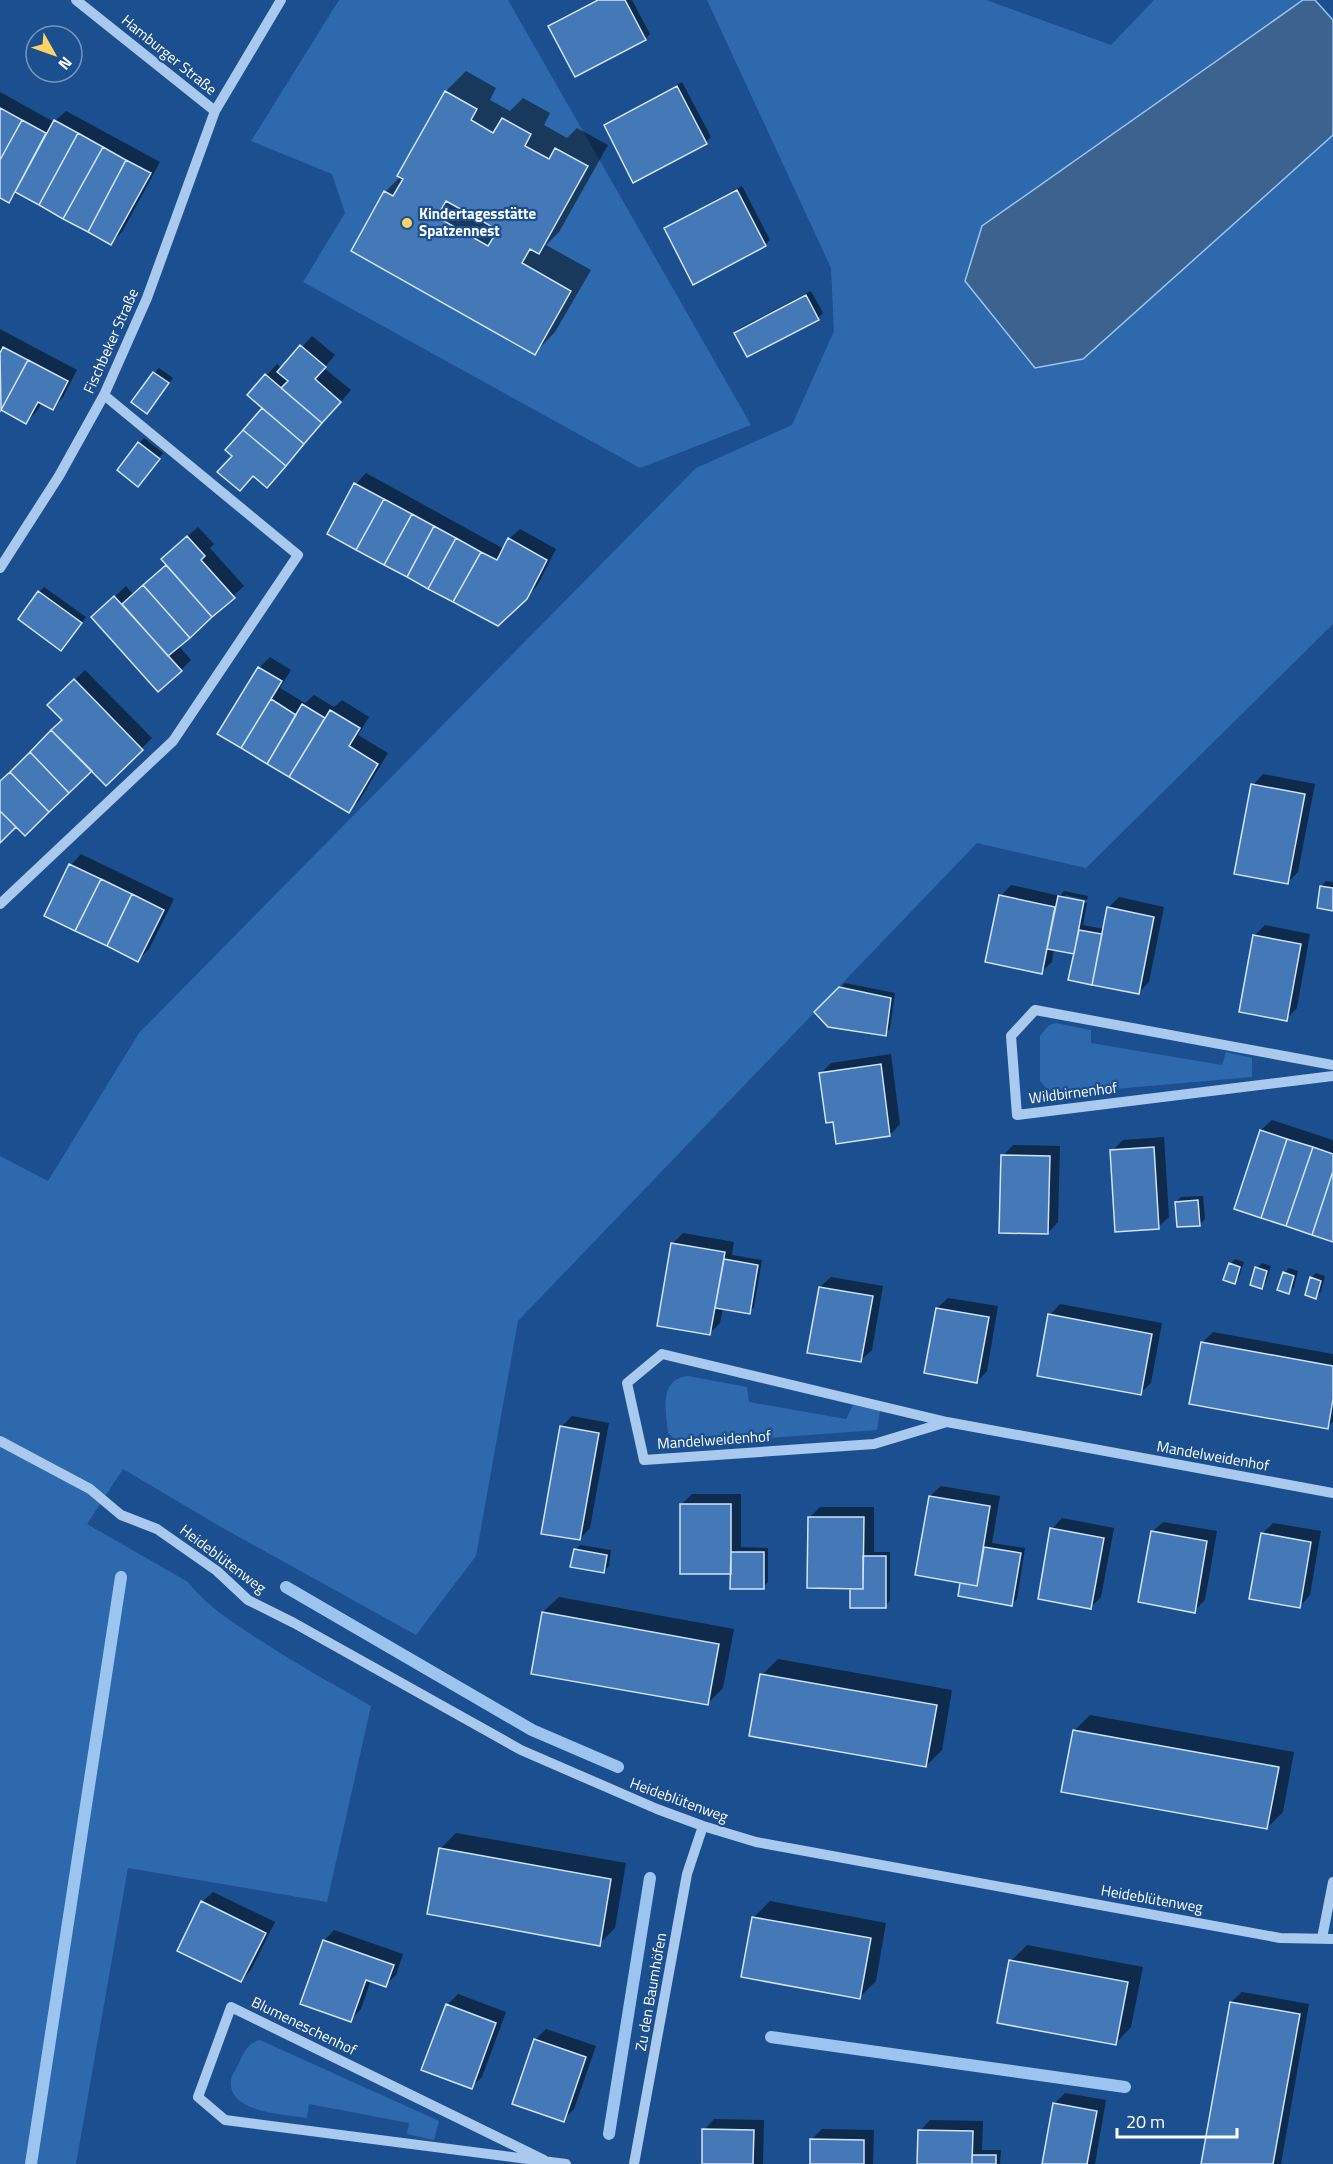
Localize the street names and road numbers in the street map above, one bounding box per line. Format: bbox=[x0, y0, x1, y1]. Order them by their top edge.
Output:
street label: Hamburger Straße bbox=[117, 9, 222, 100]
street label: Fischbeker Straße bbox=[77, 284, 144, 397]
street label: Wildbirnenhof bbox=[1027, 1076, 1119, 1109]
street label: Mandelweidenhof bbox=[656, 1424, 772, 1455]
street label: Mandelweidenhof bbox=[1155, 1434, 1271, 1477]
street label: Heideblütenweg bbox=[175, 1518, 272, 1599]
street label: Heideblütenweg bbox=[627, 1771, 732, 1828]
street label: Heideblütenweg bbox=[1099, 1878, 1205, 1919]
street label: Zu den Baumhöfen bbox=[629, 1931, 672, 2053]
street label: Blumeneschenhof bbox=[248, 1990, 361, 2061]

